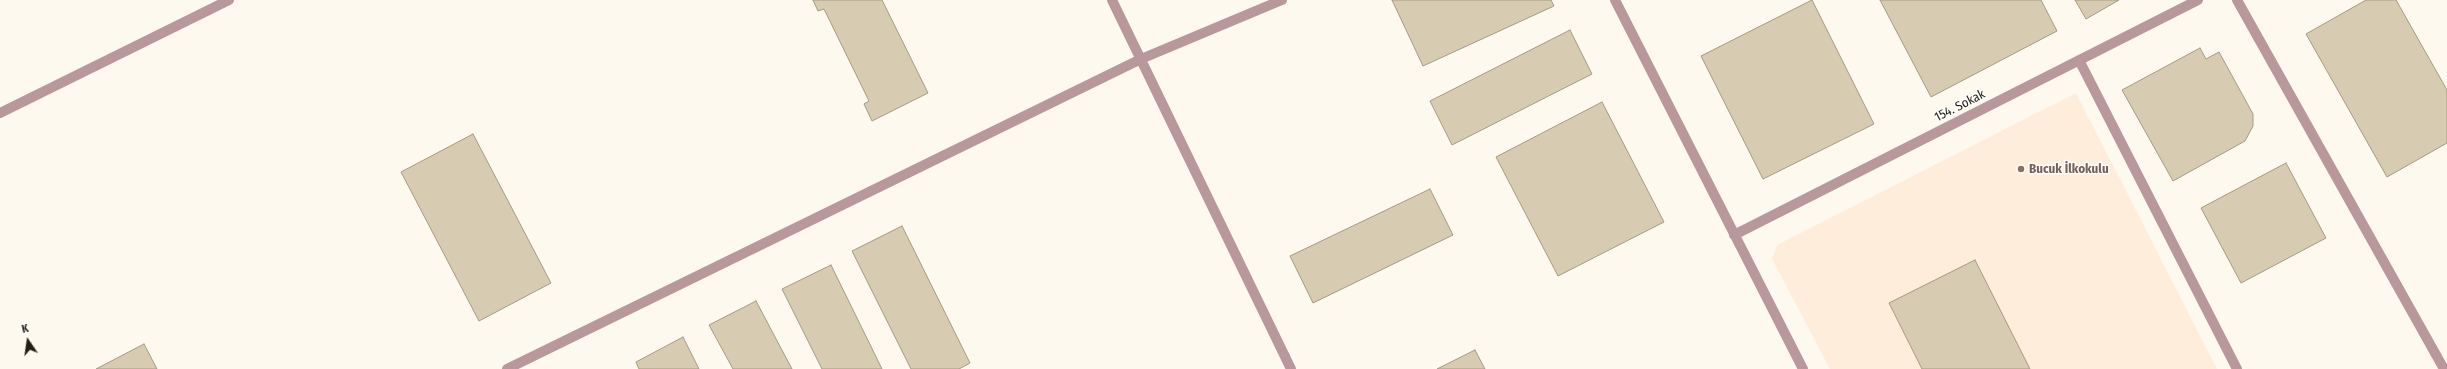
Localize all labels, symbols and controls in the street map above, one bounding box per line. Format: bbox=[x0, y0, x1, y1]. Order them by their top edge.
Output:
street label: 154. Sokak bbox=[1932, 87, 1988, 125]
place label: Bucuk İlkokulu bbox=[2029, 161, 2109, 177]
marker: Bucuk İlkokulu bbox=[2016, 164, 2026, 174]
north arrow bbox=[8, 321, 48, 361]
text: K bbox=[21, 322, 30, 336]

